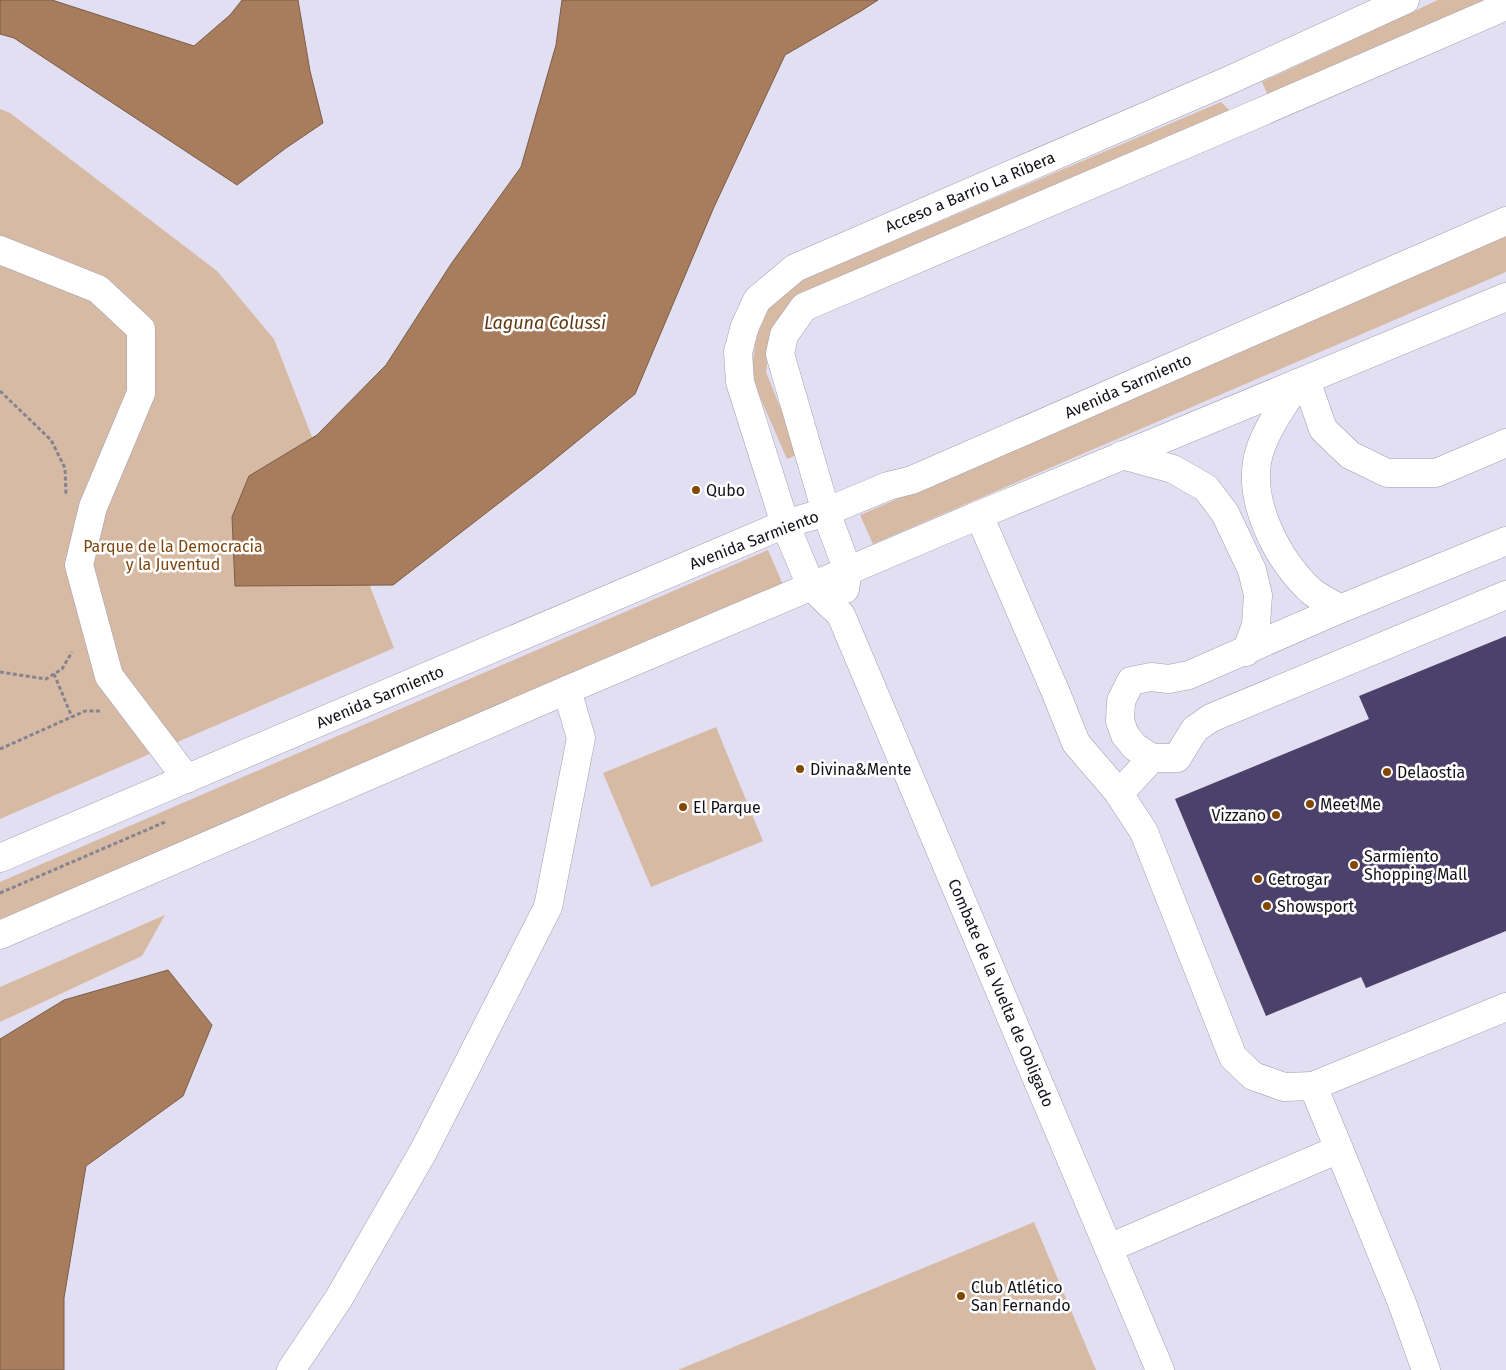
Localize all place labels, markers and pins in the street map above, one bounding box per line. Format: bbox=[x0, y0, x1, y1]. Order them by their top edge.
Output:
place label: Qubo bbox=[706, 481, 745, 500]
marker: Qubo bbox=[690, 484, 702, 496]
place label: Divina&Mente bbox=[810, 760, 912, 779]
marker: Divina&Mente bbox=[794, 763, 806, 775]
place label: Delaostia bbox=[1397, 763, 1465, 782]
marker: Delaostia bbox=[1381, 766, 1393, 778]
place label: Meet Me bbox=[1320, 795, 1381, 814]
place label: El Parque bbox=[693, 798, 761, 817]
marker: Meet Me bbox=[1304, 798, 1316, 810]
marker: El Parque bbox=[677, 801, 689, 813]
place label: Vizzano bbox=[1211, 806, 1266, 825]
marker: Vizzano bbox=[1270, 809, 1282, 821]
place label: Sarmiento Shopping Mall bbox=[1364, 847, 1468, 884]
marker: Sarmiento Shopping Mall bbox=[1348, 859, 1360, 871]
place label: Cetrogar bbox=[1268, 870, 1330, 889]
marker: Cetrogar bbox=[1252, 873, 1264, 885]
place label: Showsport bbox=[1277, 897, 1354, 916]
marker: Showsport bbox=[1261, 900, 1273, 912]
place label: Club Atlético San Fernando bbox=[971, 1278, 1071, 1315]
marker: Club Atlético San Fernando bbox=[955, 1290, 967, 1302]

